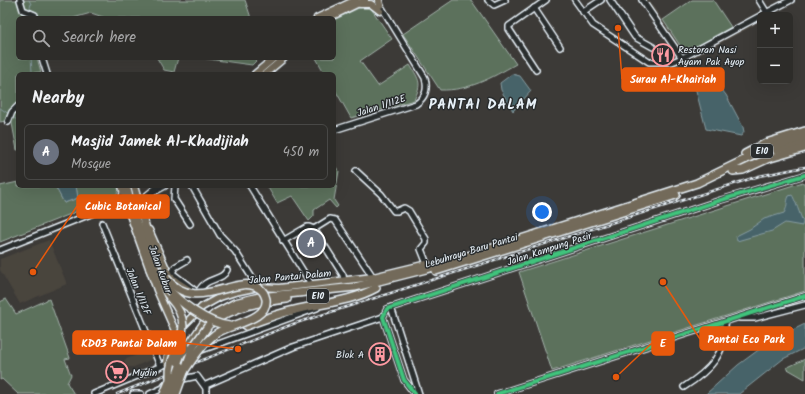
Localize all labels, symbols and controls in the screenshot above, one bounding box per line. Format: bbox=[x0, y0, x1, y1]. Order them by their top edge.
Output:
map controls bbox=[757, 12, 793, 84]
button: + bbox=[757, 12, 793, 48]
search box bbox=[16, 16, 336, 60]
text: Search here bbox=[62, 26, 136, 50]
icon: search bbox=[30, 27, 52, 49]
restaurant icon: Restoran Nasi Ayam Pak Ayop bbox=[650, 42, 676, 68]
place label: Restoran Nasi Ayam Pak Ayop bbox=[678, 42, 745, 70]
button: − bbox=[757, 48, 793, 84]
callout: Surau Al-Khairiah bbox=[622, 68, 724, 91]
text: Surau Al-Khairiah bbox=[630, 71, 716, 89]
text: Nearby bbox=[32, 85, 84, 112]
street label: Jalan 1/112E bbox=[355, 90, 409, 121]
district label: PANTAI DALAM bbox=[429, 94, 537, 116]
text: Masjid Jamek Al-Khadijiah bbox=[71, 130, 249, 154]
text: A bbox=[42, 142, 50, 163]
text: 450 m bbox=[283, 142, 319, 163]
road number: E10 bbox=[751, 144, 773, 158]
text: Mosque bbox=[71, 154, 111, 175]
callout: Cubic Botanical bbox=[77, 195, 169, 218]
text: Cubic Botanical bbox=[85, 198, 161, 216]
your location bbox=[532, 202, 552, 222]
pin: A bbox=[298, 228, 324, 258]
street label: Jalan Kampung Pasir bbox=[505, 228, 594, 270]
street label: Lebuhraya Baru Pantai bbox=[423, 229, 520, 273]
street label: Jalan Kubur bbox=[144, 243, 176, 296]
street label: Jalan 1/112F bbox=[121, 265, 155, 318]
street label: Jalan Pantai Dalam bbox=[248, 265, 332, 289]
road number: E10 bbox=[307, 289, 329, 303]
callout: Pantai Eco Park bbox=[700, 327, 793, 350]
callout: KD03 Pantai Dalam bbox=[73, 331, 185, 354]
text: Pantai Eco Park bbox=[707, 331, 785, 349]
callout: E bbox=[652, 332, 674, 355]
text: KD03 Pantai Dalam bbox=[81, 335, 177, 353]
text: E bbox=[660, 335, 667, 353]
building icon: Blok A bbox=[367, 341, 393, 367]
place label: Blok A bbox=[336, 347, 364, 363]
supermarket icon: Mydin bbox=[104, 359, 130, 385]
place label: Mydin bbox=[132, 365, 157, 381]

